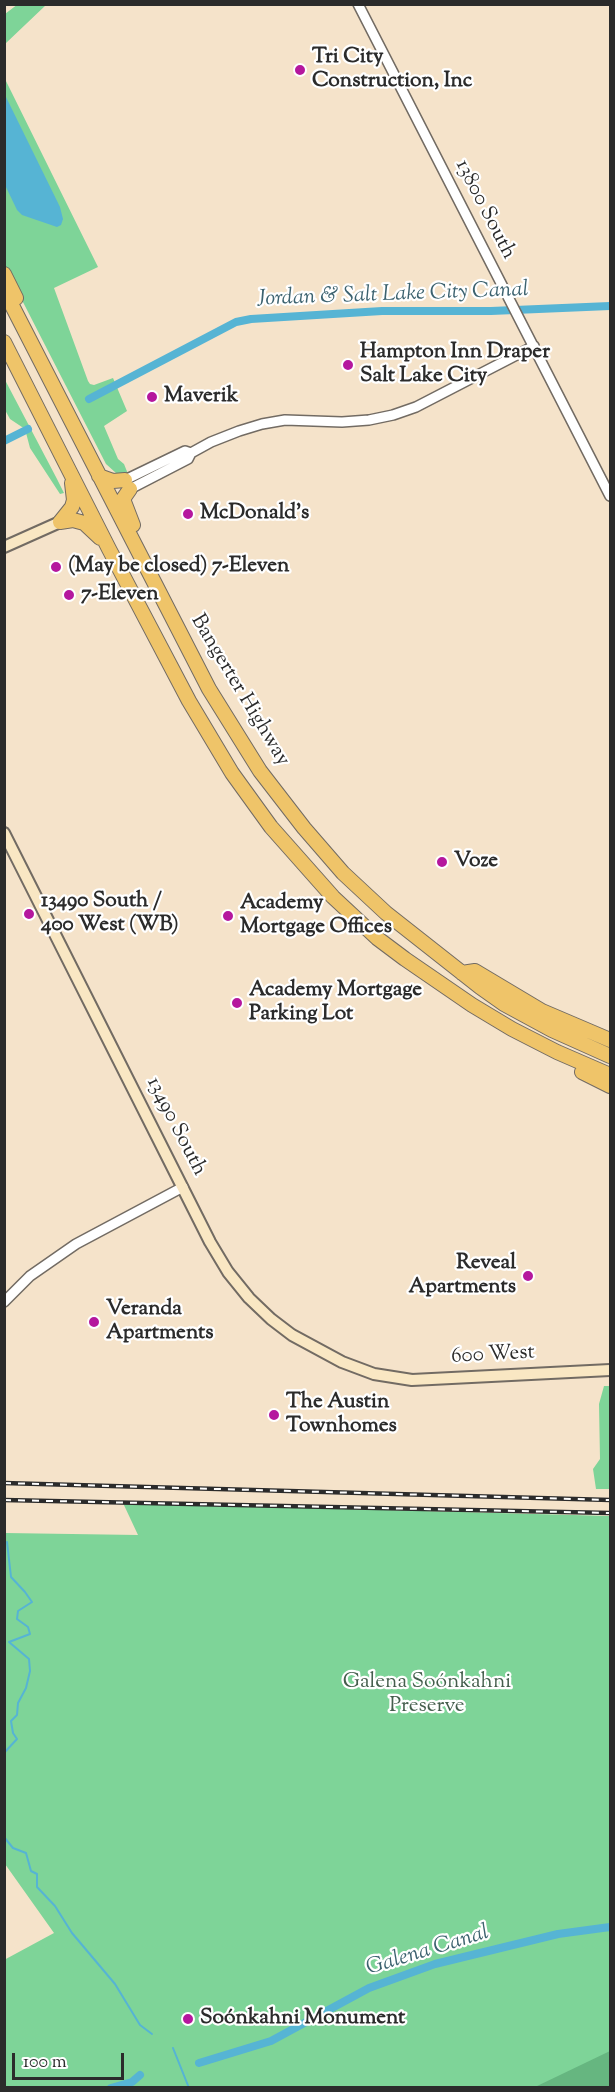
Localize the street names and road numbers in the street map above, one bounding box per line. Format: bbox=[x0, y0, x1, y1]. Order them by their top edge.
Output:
street label: 13800 South bbox=[448, 156, 520, 264]
street label: Bangerter Highway bbox=[184, 611, 294, 771]
street label: 13490 South bbox=[139, 1073, 211, 1181]
street label: 600 West bbox=[451, 1341, 535, 1371]

